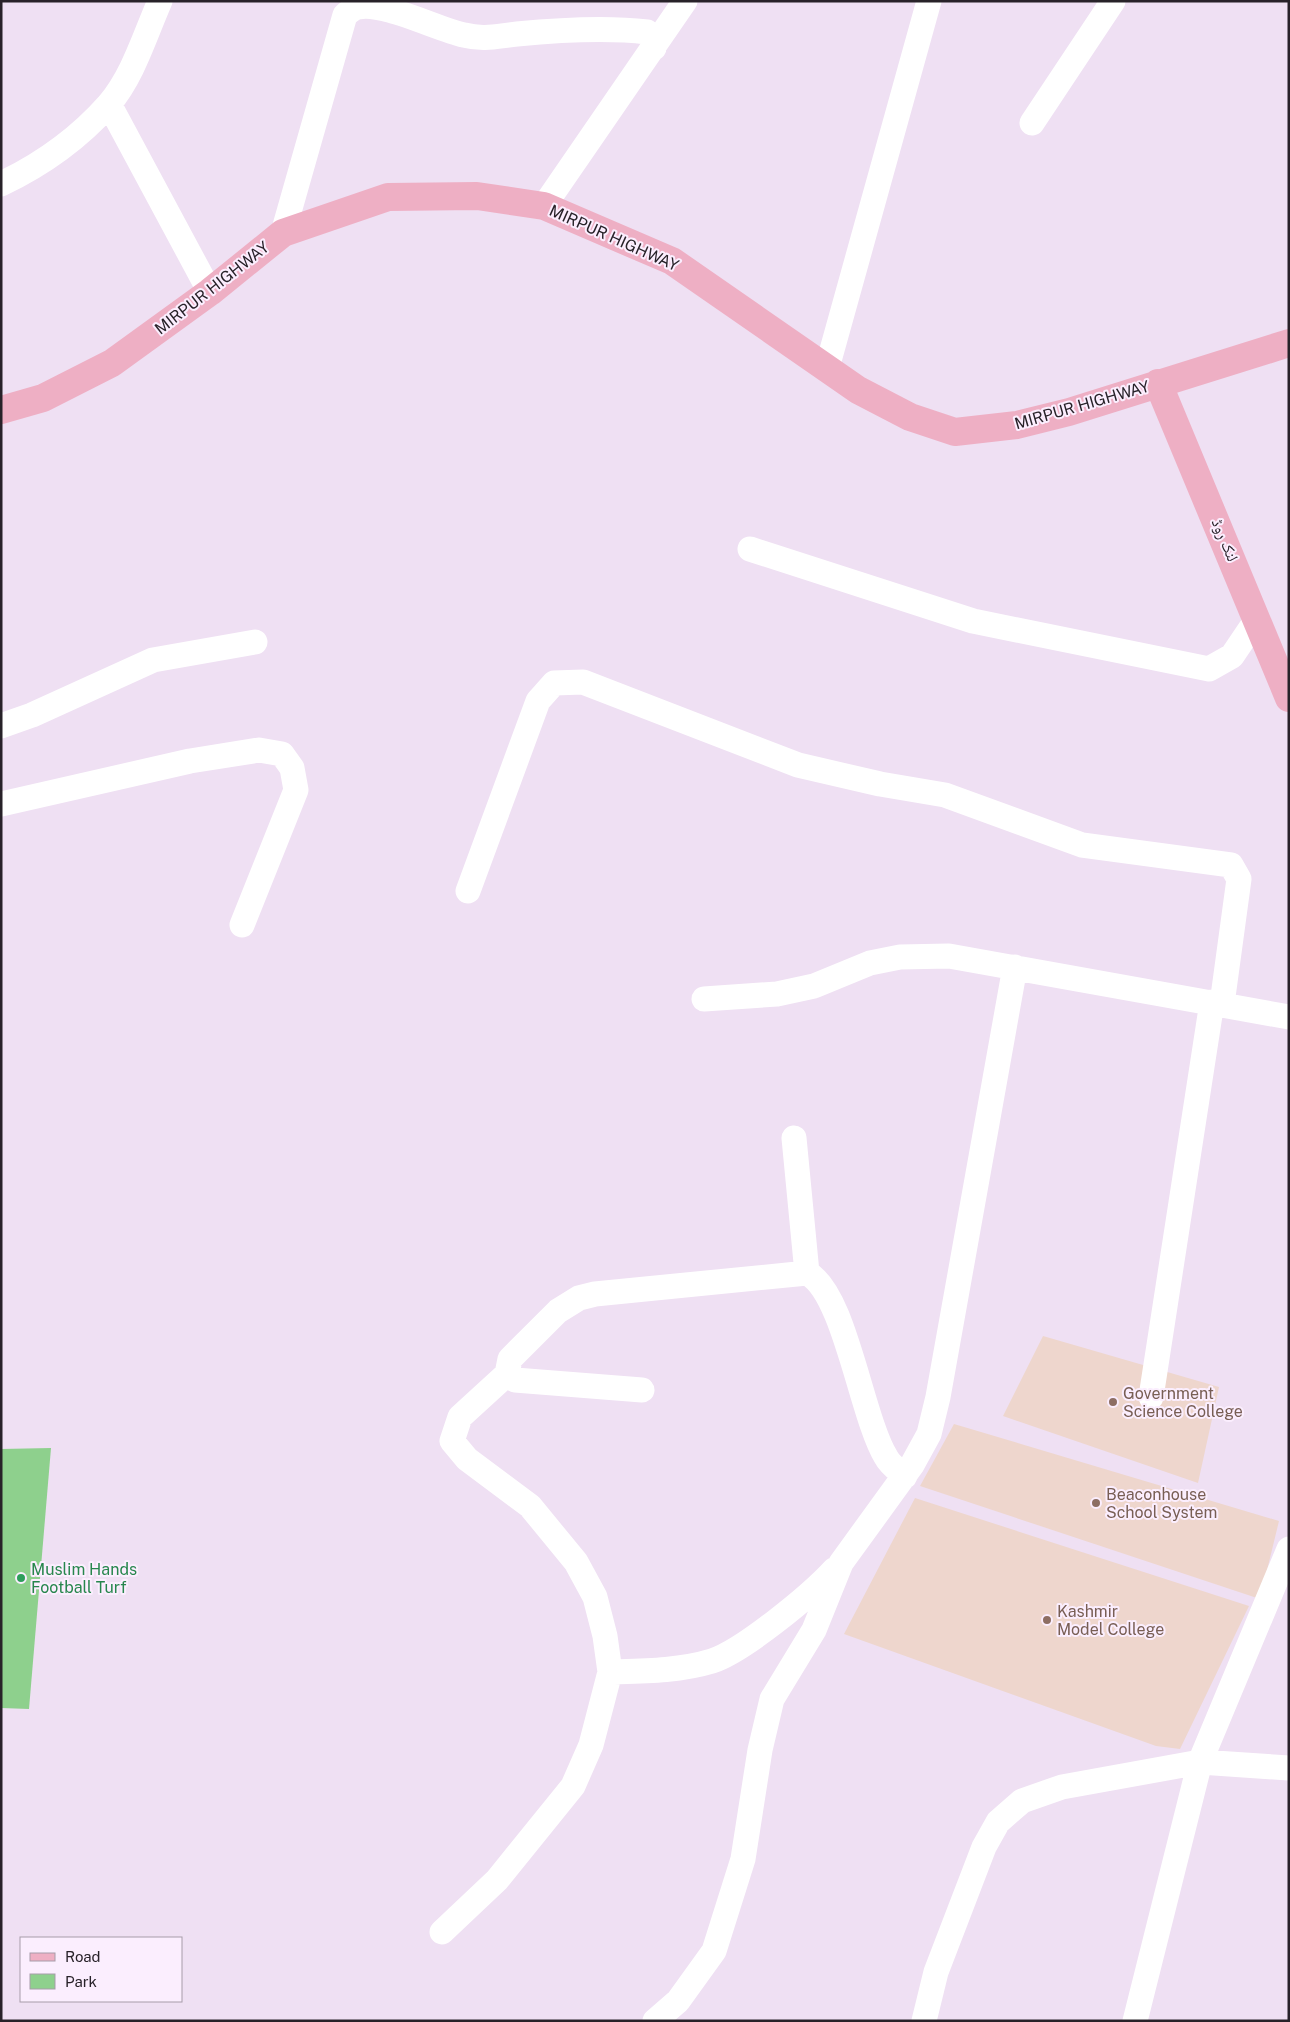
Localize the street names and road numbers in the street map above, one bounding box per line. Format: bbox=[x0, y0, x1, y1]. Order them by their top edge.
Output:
street label: MIRPUR HIGHWAY bbox=[546, 201, 682, 275]
street label: MIRPUR HIGHWAY bbox=[151, 237, 273, 338]
street label: MIRPUR HIGHWAY bbox=[1012, 377, 1152, 433]
street label: لنک روڈ bbox=[1208, 516, 1242, 564]

